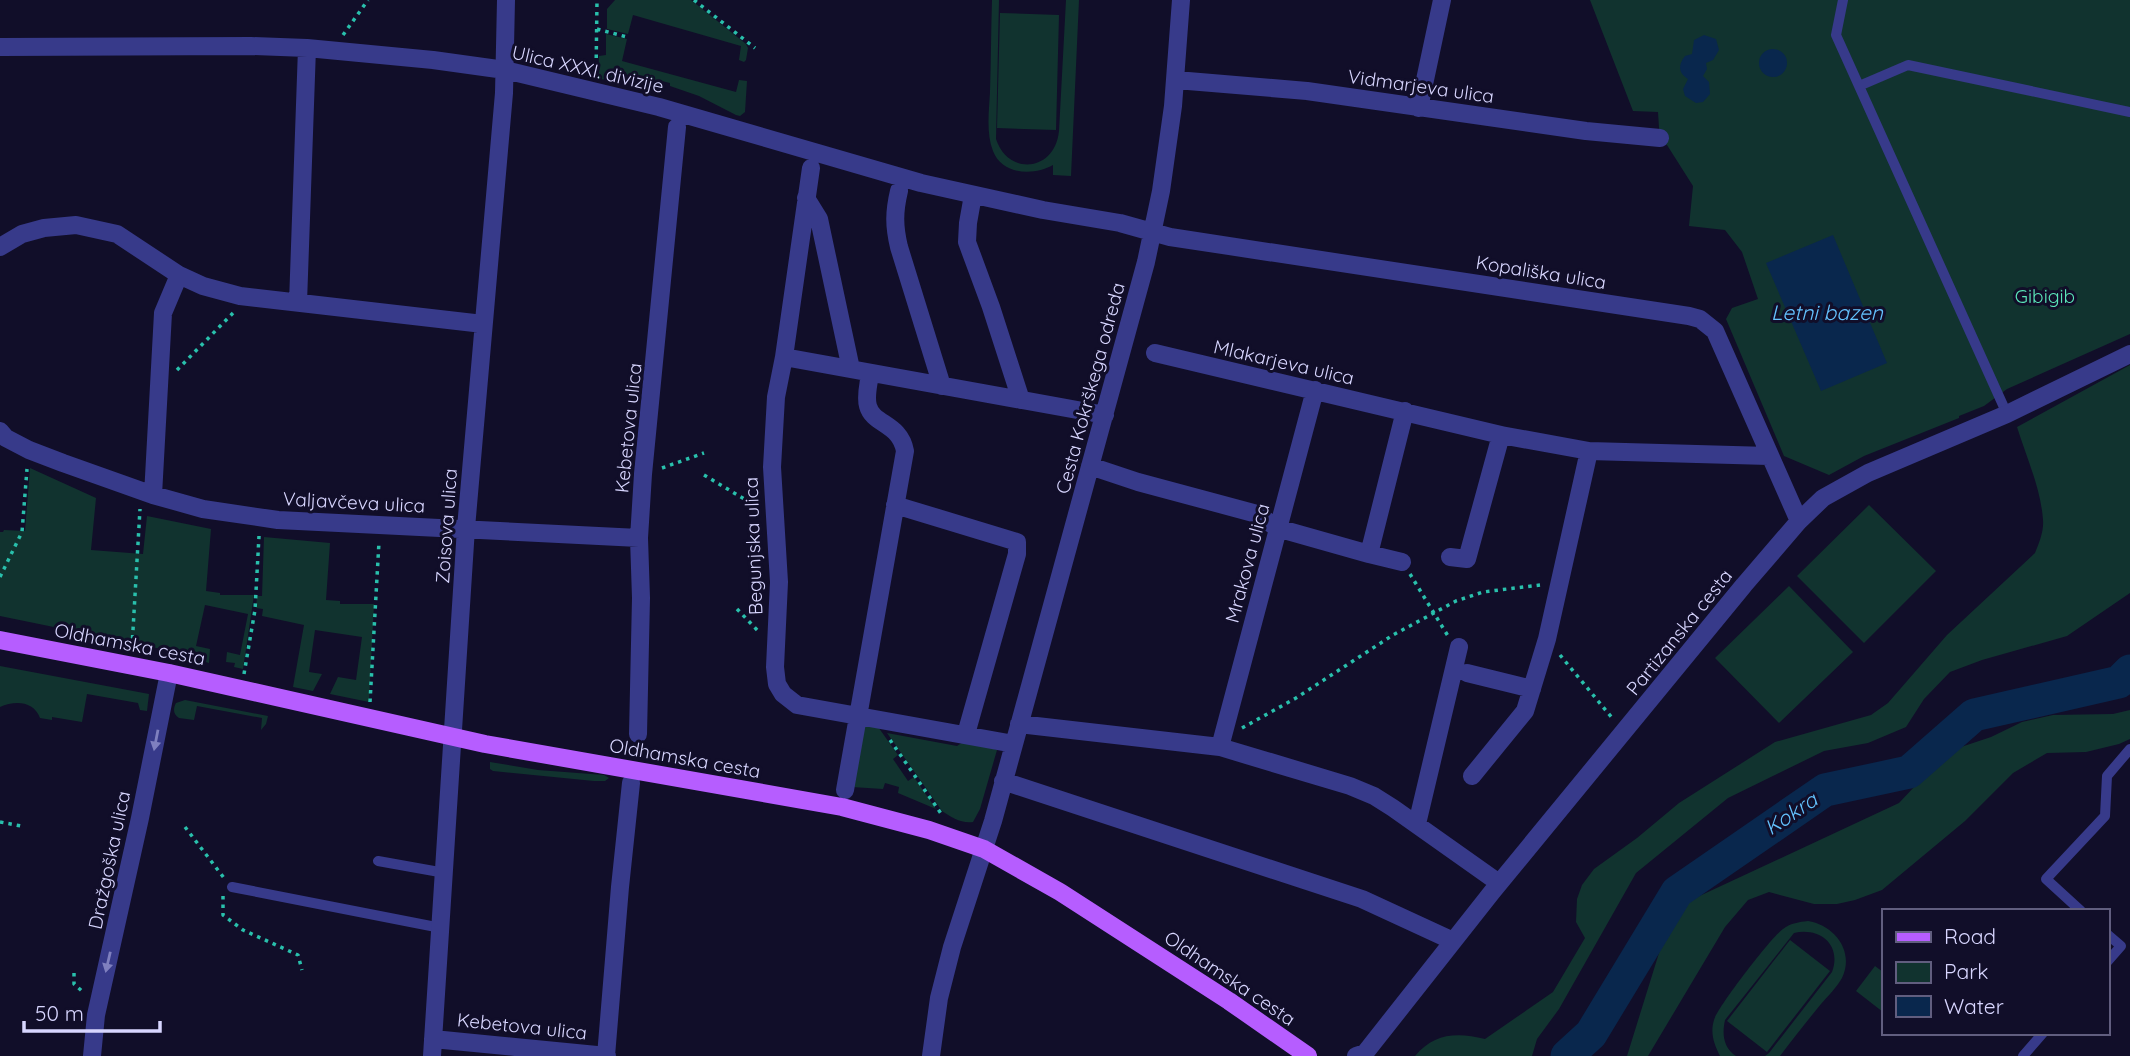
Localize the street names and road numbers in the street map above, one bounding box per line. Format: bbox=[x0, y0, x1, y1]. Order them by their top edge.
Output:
street label: Ulica XXXI. divizije bbox=[510, 40, 666, 98]
street label: Vidmarjeva ulica bbox=[1346, 64, 1496, 108]
street label: Kopališka ulica bbox=[1474, 250, 1608, 294]
street label: Cesta Kokrškega odreda bbox=[1050, 280, 1130, 496]
street label: Mlakarjeva ulica bbox=[1211, 334, 1357, 390]
street label: Kebetova ulica bbox=[609, 362, 647, 494]
street label: Zoisova ulica bbox=[430, 468, 462, 584]
street label: Begunjska ulica bbox=[739, 477, 767, 615]
street label: Valjavčeva ulica bbox=[282, 486, 426, 518]
street label: Mrakova ulica bbox=[1220, 501, 1274, 625]
street label: Partizanska cesta bbox=[1621, 564, 1737, 700]
street label: Oldhamska cesta bbox=[53, 618, 207, 670]
street label: Oldhamska cesta bbox=[608, 733, 762, 783]
street label: Dražgoška ulica bbox=[83, 789, 135, 931]
street label: Oldhamska cesta bbox=[1160, 925, 1300, 1031]
street label: Kebetova ulica bbox=[456, 1007, 588, 1045]

